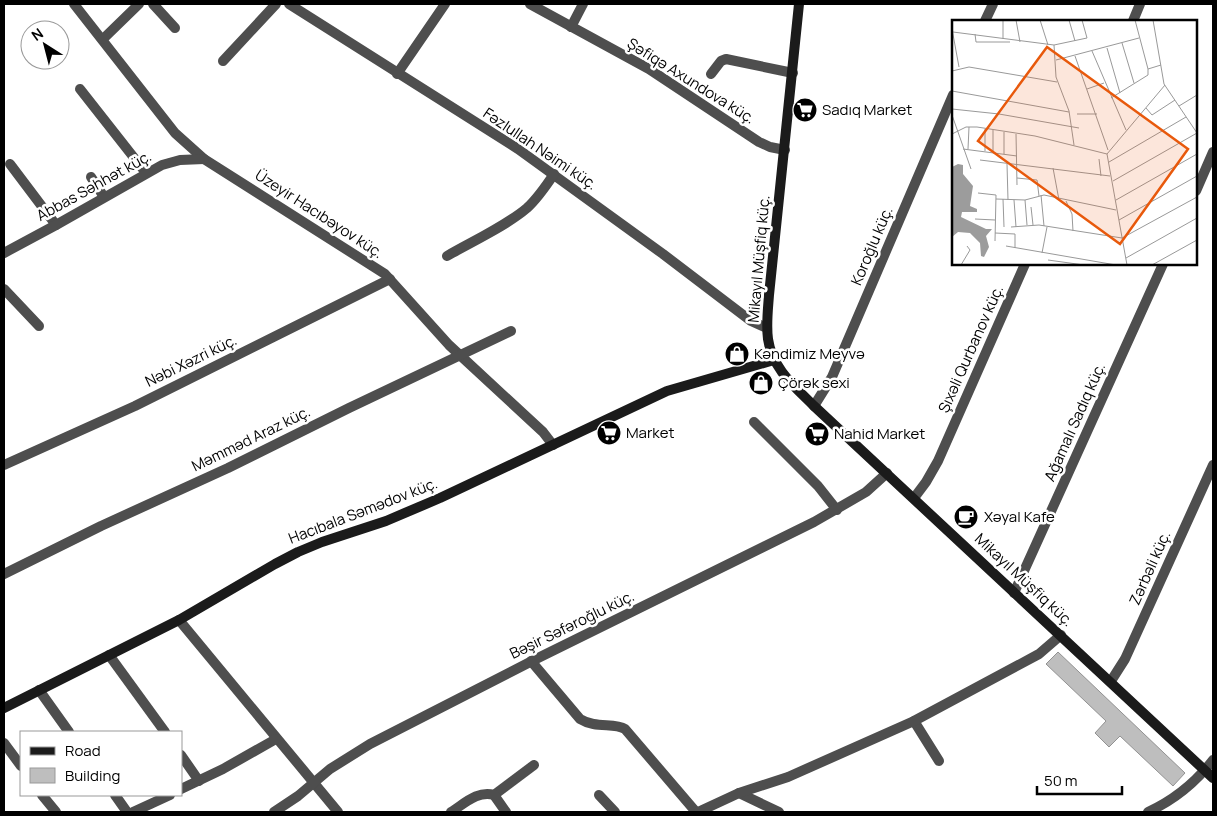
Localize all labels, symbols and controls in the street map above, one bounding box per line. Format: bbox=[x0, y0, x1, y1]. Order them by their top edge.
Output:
north arrow bbox=[20, 20, 70, 70]
inset map bbox=[952, 20, 1197, 265]
text: N bbox=[27, 23, 47, 45]
street label: Şəfiqə Axundova küç. bbox=[623, 33, 759, 128]
supermarket icon: Sadıq Market bbox=[792, 97, 818, 123]
place label: Sadıq Market bbox=[822, 99, 912, 120]
street label: Fəzlullah Nəimi küç. bbox=[479, 103, 601, 195]
street label: Abbas Səhhət küç. bbox=[33, 145, 155, 226]
street label: Üzeyir Hacıbəyov küç. bbox=[251, 164, 387, 263]
street label: Mikayıl Müşfiq küç. bbox=[742, 194, 775, 324]
street label: Koroğlu küç. bbox=[846, 203, 898, 288]
street label: Şıxəli Qurbanov küç. bbox=[933, 282, 1008, 416]
street label: Nəbi Xəzri küç. bbox=[141, 329, 240, 392]
shop icon: Kəndimiz Meyvə bbox=[724, 341, 750, 367]
place label: Kəndimiz Meyvə bbox=[754, 343, 865, 364]
street label: Ağamalı Sadıq küç. bbox=[1039, 359, 1110, 484]
shop icon: Çörək sexi bbox=[748, 370, 774, 396]
place label: Çörək sexi bbox=[778, 372, 850, 393]
street label: Məmməd Araz küç. bbox=[188, 401, 314, 476]
supermarket icon: Market bbox=[596, 420, 622, 446]
supermarket icon: Nahid Market bbox=[804, 421, 830, 447]
place label: Market bbox=[626, 422, 674, 443]
place label: Nahid Market bbox=[834, 423, 925, 444]
street label: Hacıbala Səmədov küç. bbox=[285, 472, 440, 549]
cafe icon: Xəyal Kafe bbox=[953, 504, 979, 530]
place label: Xəyal Kafe bbox=[984, 506, 1055, 527]
street label: Zərbəli küç. bbox=[1124, 527, 1175, 608]
street label: Mikayıl Müşfiq küç. bbox=[970, 528, 1078, 631]
street label: Bəşir Səfəroğlu küç. bbox=[506, 585, 638, 664]
legend bbox=[20, 731, 182, 796]
text: Road bbox=[65, 740, 101, 761]
scale bar bbox=[1037, 764, 1122, 796]
text: Building bbox=[65, 765, 120, 786]
text: 50 m bbox=[1044, 770, 1078, 791]

